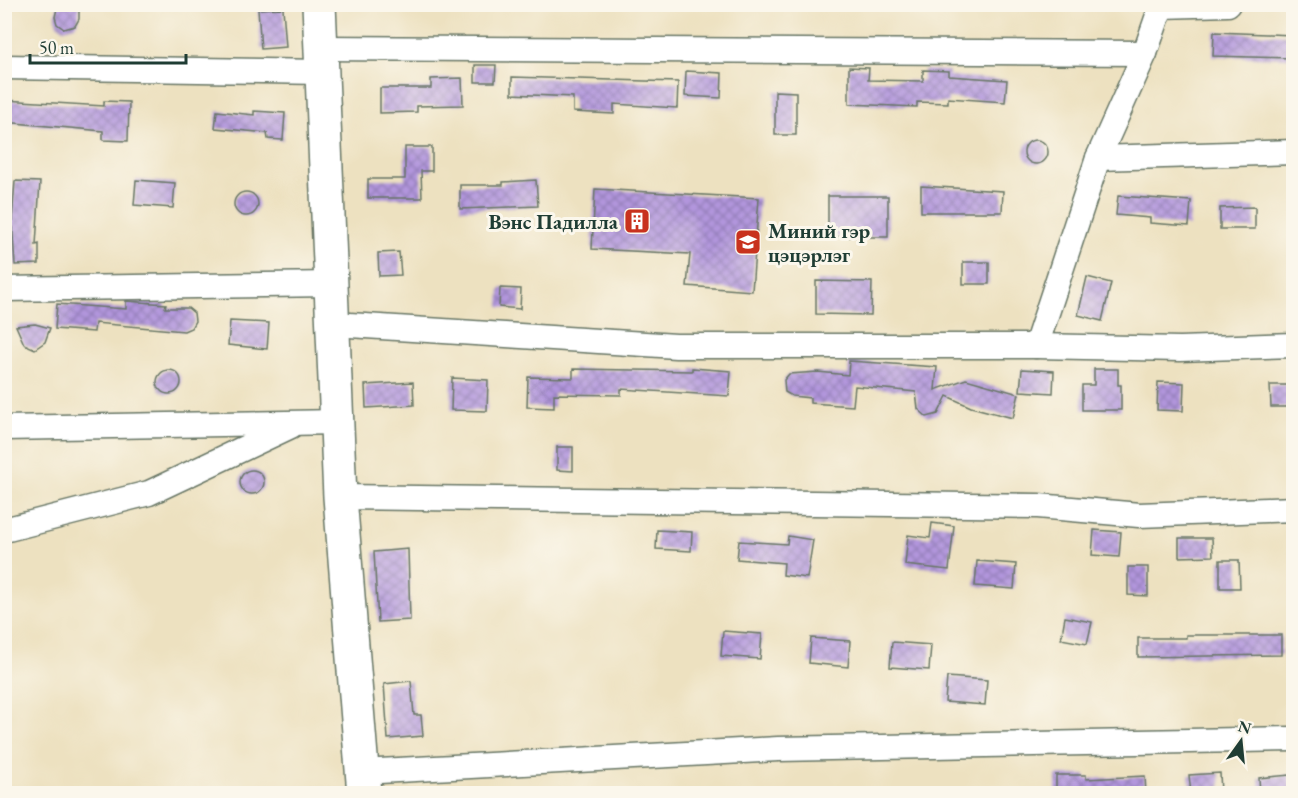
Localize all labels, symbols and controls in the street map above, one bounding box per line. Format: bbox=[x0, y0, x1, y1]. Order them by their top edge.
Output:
scale bar bbox=[30, 27, 186, 65]
text: 50 m bbox=[39, 36, 74, 59]
building icon: Вэнс Падилла bbox=[622, 206, 652, 236]
place label: Вэнс Падилла bbox=[489, 208, 619, 235]
place label: Миний гэр цэцэрлэг bbox=[768, 217, 871, 268]
school or university icon: Миний гэр цэцэрлэг bbox=[733, 227, 763, 257]
north arrow bbox=[1211, 711, 1271, 771]
text: N bbox=[1236, 715, 1254, 739]

